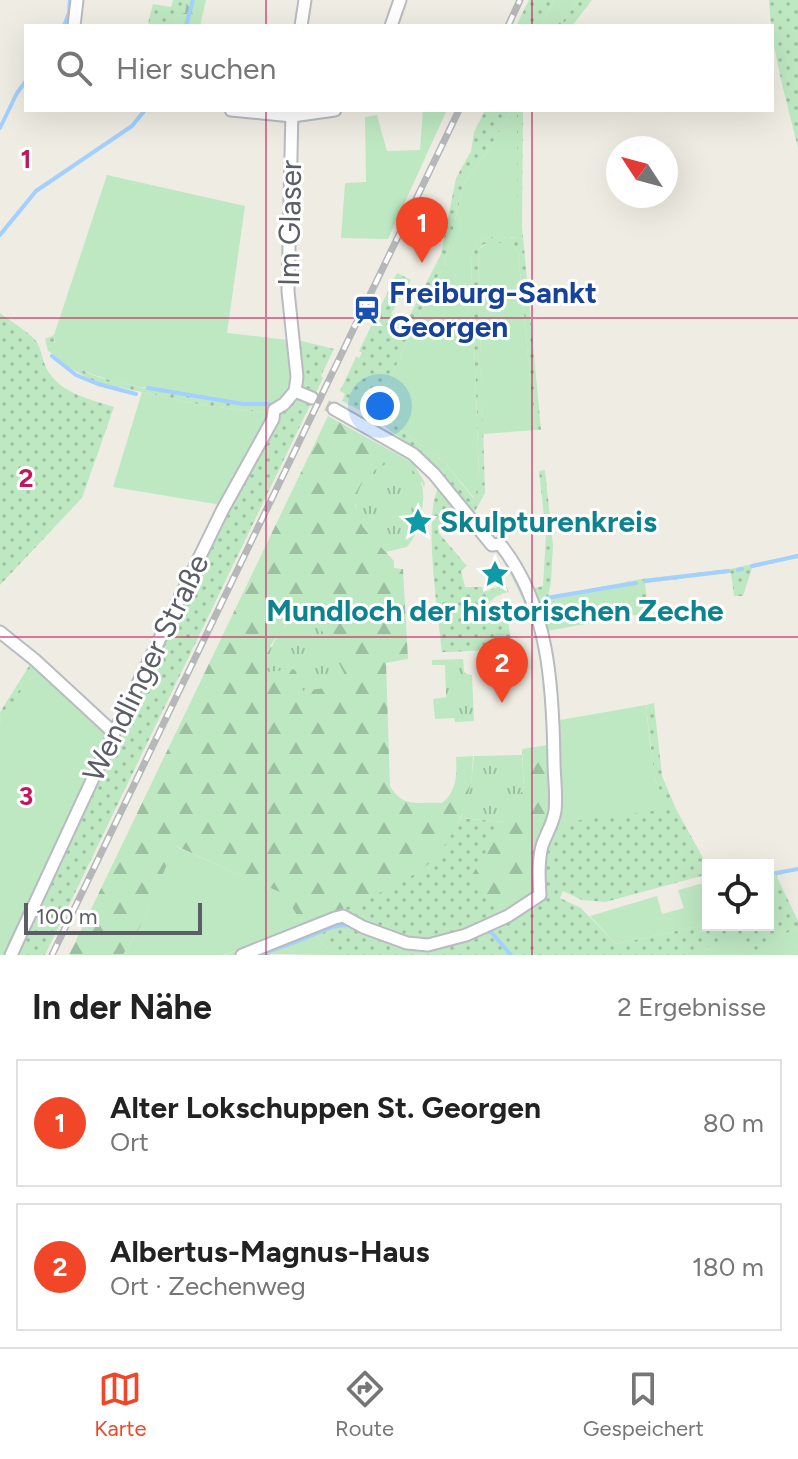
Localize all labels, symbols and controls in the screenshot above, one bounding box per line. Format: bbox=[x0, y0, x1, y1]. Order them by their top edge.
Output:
search box bbox=[24, 24, 774, 112]
icon: search bbox=[52, 46, 96, 90]
text: Hier suchen bbox=[116, 50, 276, 87]
north arrow bbox=[606, 136, 678, 208]
text: 1 bbox=[21, 143, 31, 175]
street label: Im Glaser bbox=[270, 160, 309, 286]
pin: 1 bbox=[396, 197, 448, 263]
place label: Freiburg-Sankt Georgen bbox=[389, 274, 597, 345]
station icon: Freiburg-Sankt Georgen bbox=[352, 295, 382, 325]
your location bbox=[360, 386, 400, 426]
text: 2 bbox=[18, 462, 34, 494]
place label: Skulpturenkreis bbox=[440, 503, 657, 540]
place icon: Skulpturenkreis bbox=[403, 507, 433, 537]
street label: Wendlinger Straße bbox=[74, 548, 217, 788]
place icon: Mundloch der historischen Zeche bbox=[480, 559, 510, 589]
place label: Mundloch der historischen Zeche bbox=[266, 592, 724, 629]
pin: 2 bbox=[476, 637, 528, 703]
text: 3 bbox=[19, 780, 33, 812]
map controls bbox=[702, 859, 774, 931]
button: locate bbox=[702, 859, 774, 931]
scale bar bbox=[24, 899, 202, 935]
text: 100 m bbox=[36, 903, 97, 930]
text: In der Nähe bbox=[32, 987, 212, 1028]
text: 2 Ergebnisse bbox=[617, 991, 766, 1023]
text: Alter Lokschuppen St. Georgen bbox=[110, 1089, 541, 1126]
text: 1 bbox=[55, 1107, 65, 1139]
text: 80 m bbox=[703, 1107, 764, 1139]
text: Ort bbox=[110, 1126, 149, 1158]
text: Albertus-Magnus-Haus bbox=[110, 1233, 430, 1270]
text: 2 bbox=[52, 1251, 68, 1283]
text: 180 m bbox=[692, 1251, 764, 1283]
text: Ort · Zechenweg bbox=[110, 1270, 306, 1302]
tab: Karte bbox=[94, 1367, 146, 1442]
tab: Route bbox=[335, 1367, 394, 1442]
tab: Gespeichert bbox=[583, 1367, 704, 1442]

